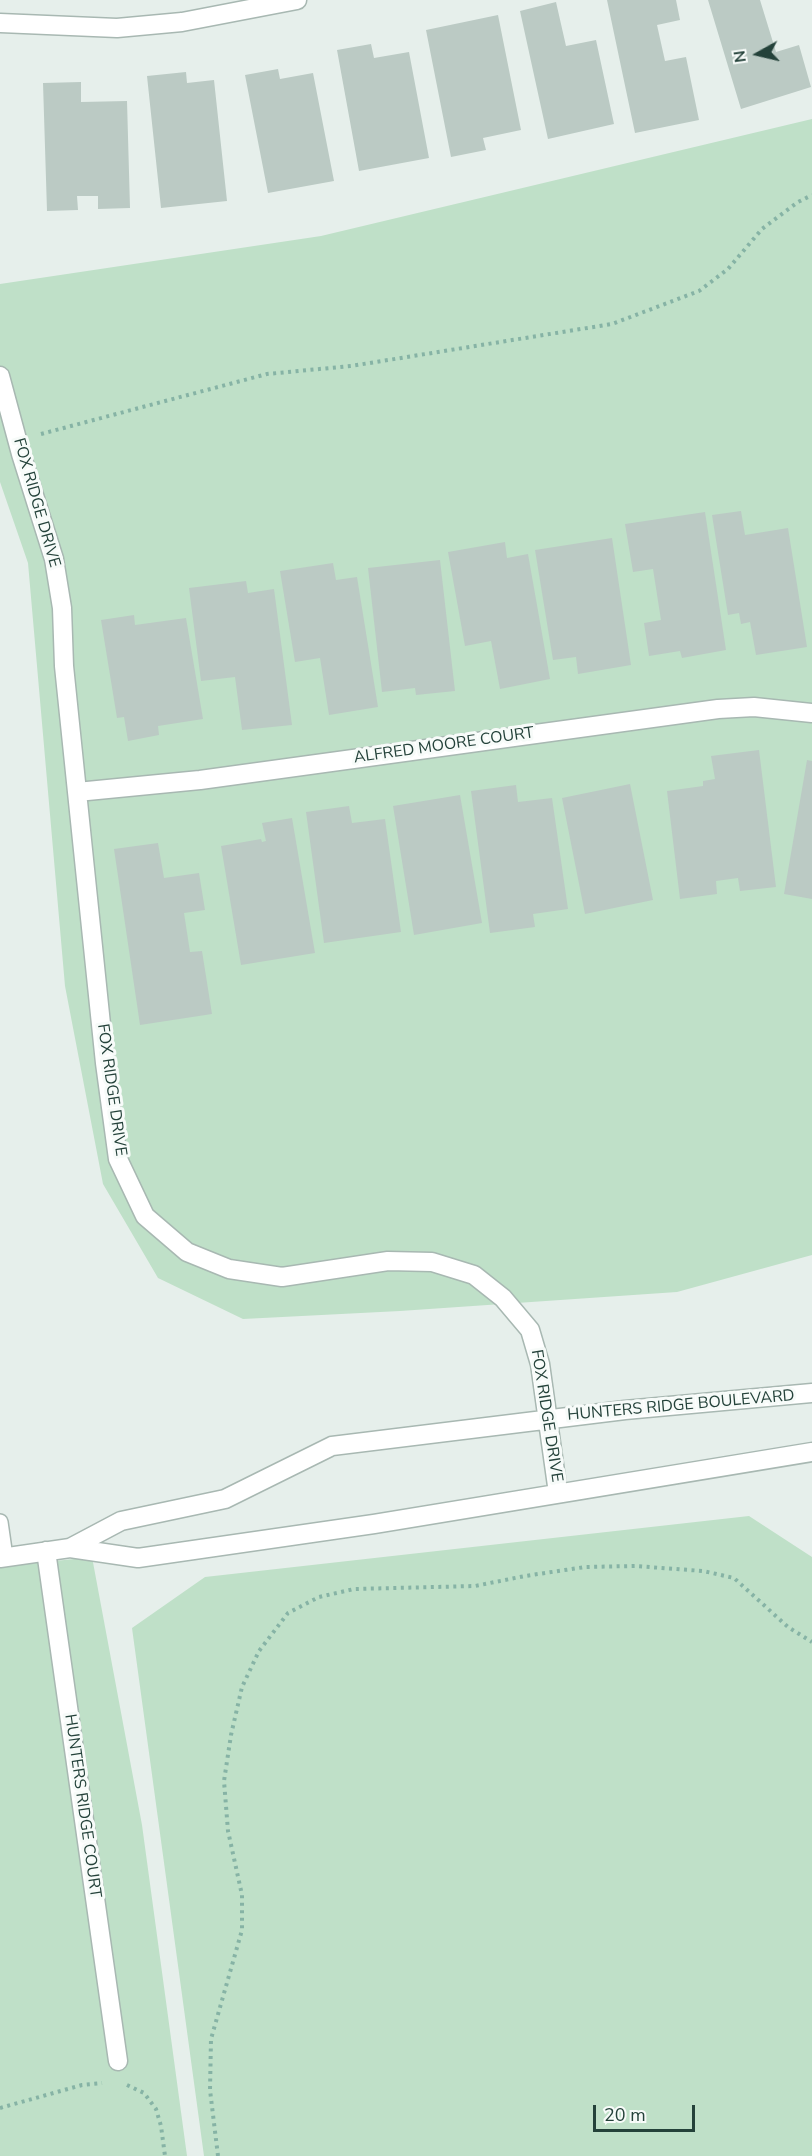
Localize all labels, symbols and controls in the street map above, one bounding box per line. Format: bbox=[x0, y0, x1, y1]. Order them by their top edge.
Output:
north arrow bbox=[728, 24, 788, 84]
text: N bbox=[728, 49, 752, 64]
street label: FOX RIDGE DRIVE bbox=[8, 436, 64, 570]
street label: ALFRED MOORE COURT bbox=[353, 724, 535, 768]
street label: FOX RIDGE DRIVE bbox=[92, 1023, 130, 1157]
street label: FOX RIDGE DRIVE bbox=[526, 1349, 566, 1483]
street label: HUNTERS RIDGE BOULEVARD bbox=[567, 1386, 795, 1426]
street label: HUNTERS RIDGE COURT bbox=[60, 1713, 104, 1899]
scale bar bbox=[596, 2093, 698, 2131]
text: 20 m bbox=[604, 2103, 646, 2127]

